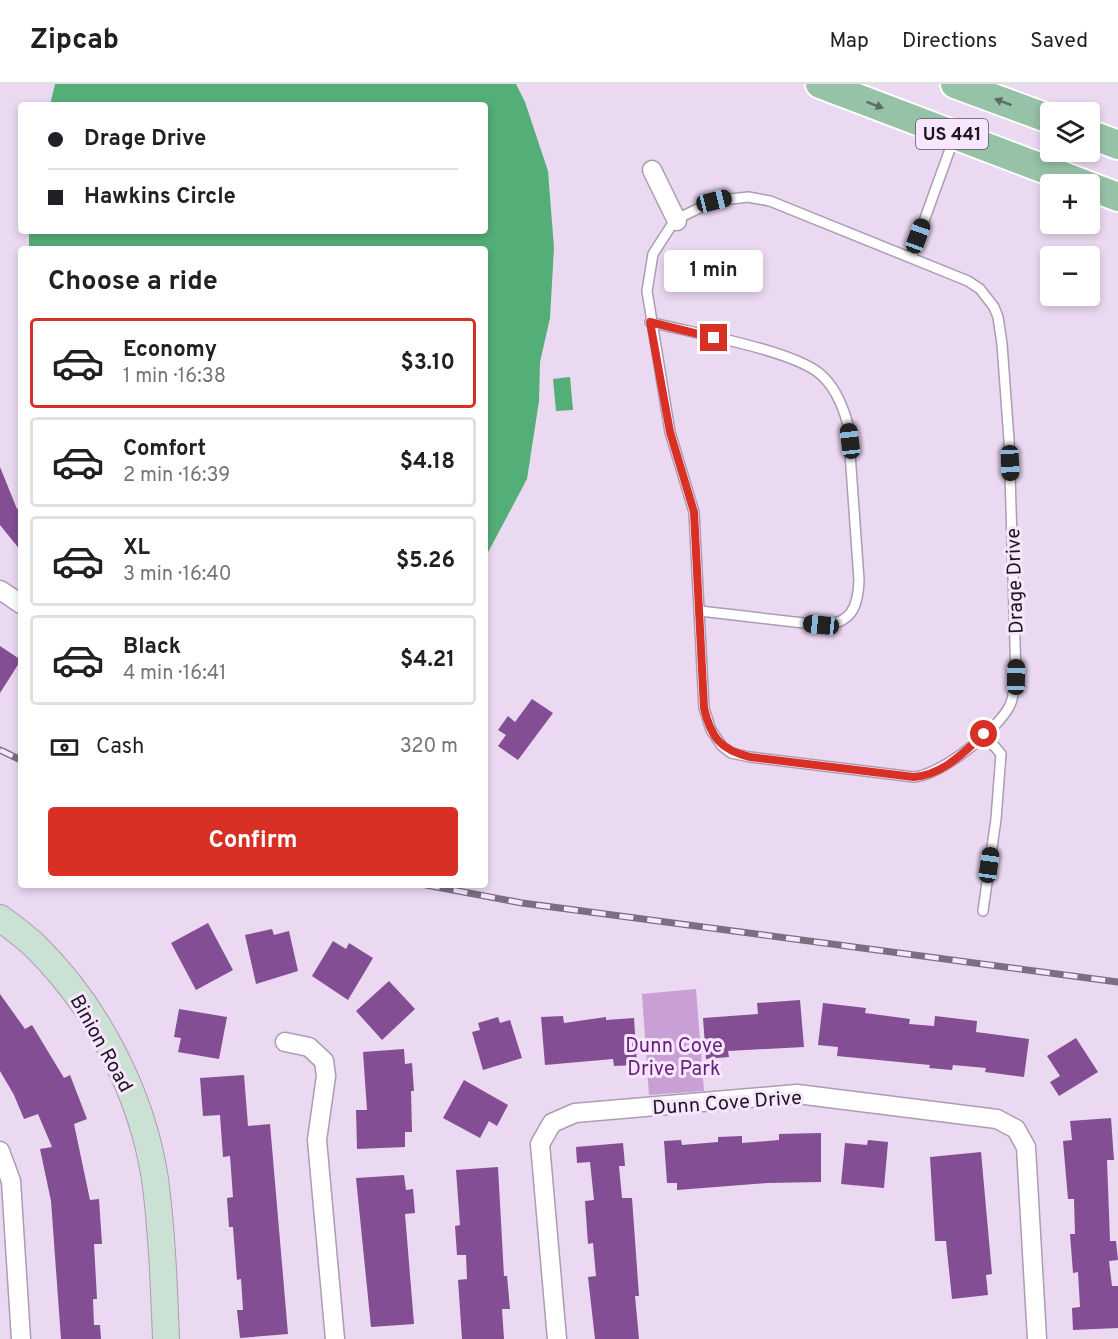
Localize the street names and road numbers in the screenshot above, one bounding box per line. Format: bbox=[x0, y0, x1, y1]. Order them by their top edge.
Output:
road number: US 441 bbox=[916, 119, 988, 149]
street label: Drage Drive bbox=[1001, 528, 1031, 634]
street label: Binion Road bbox=[63, 990, 138, 1097]
street label: Dunn Cove Drive bbox=[652, 1086, 803, 1122]

